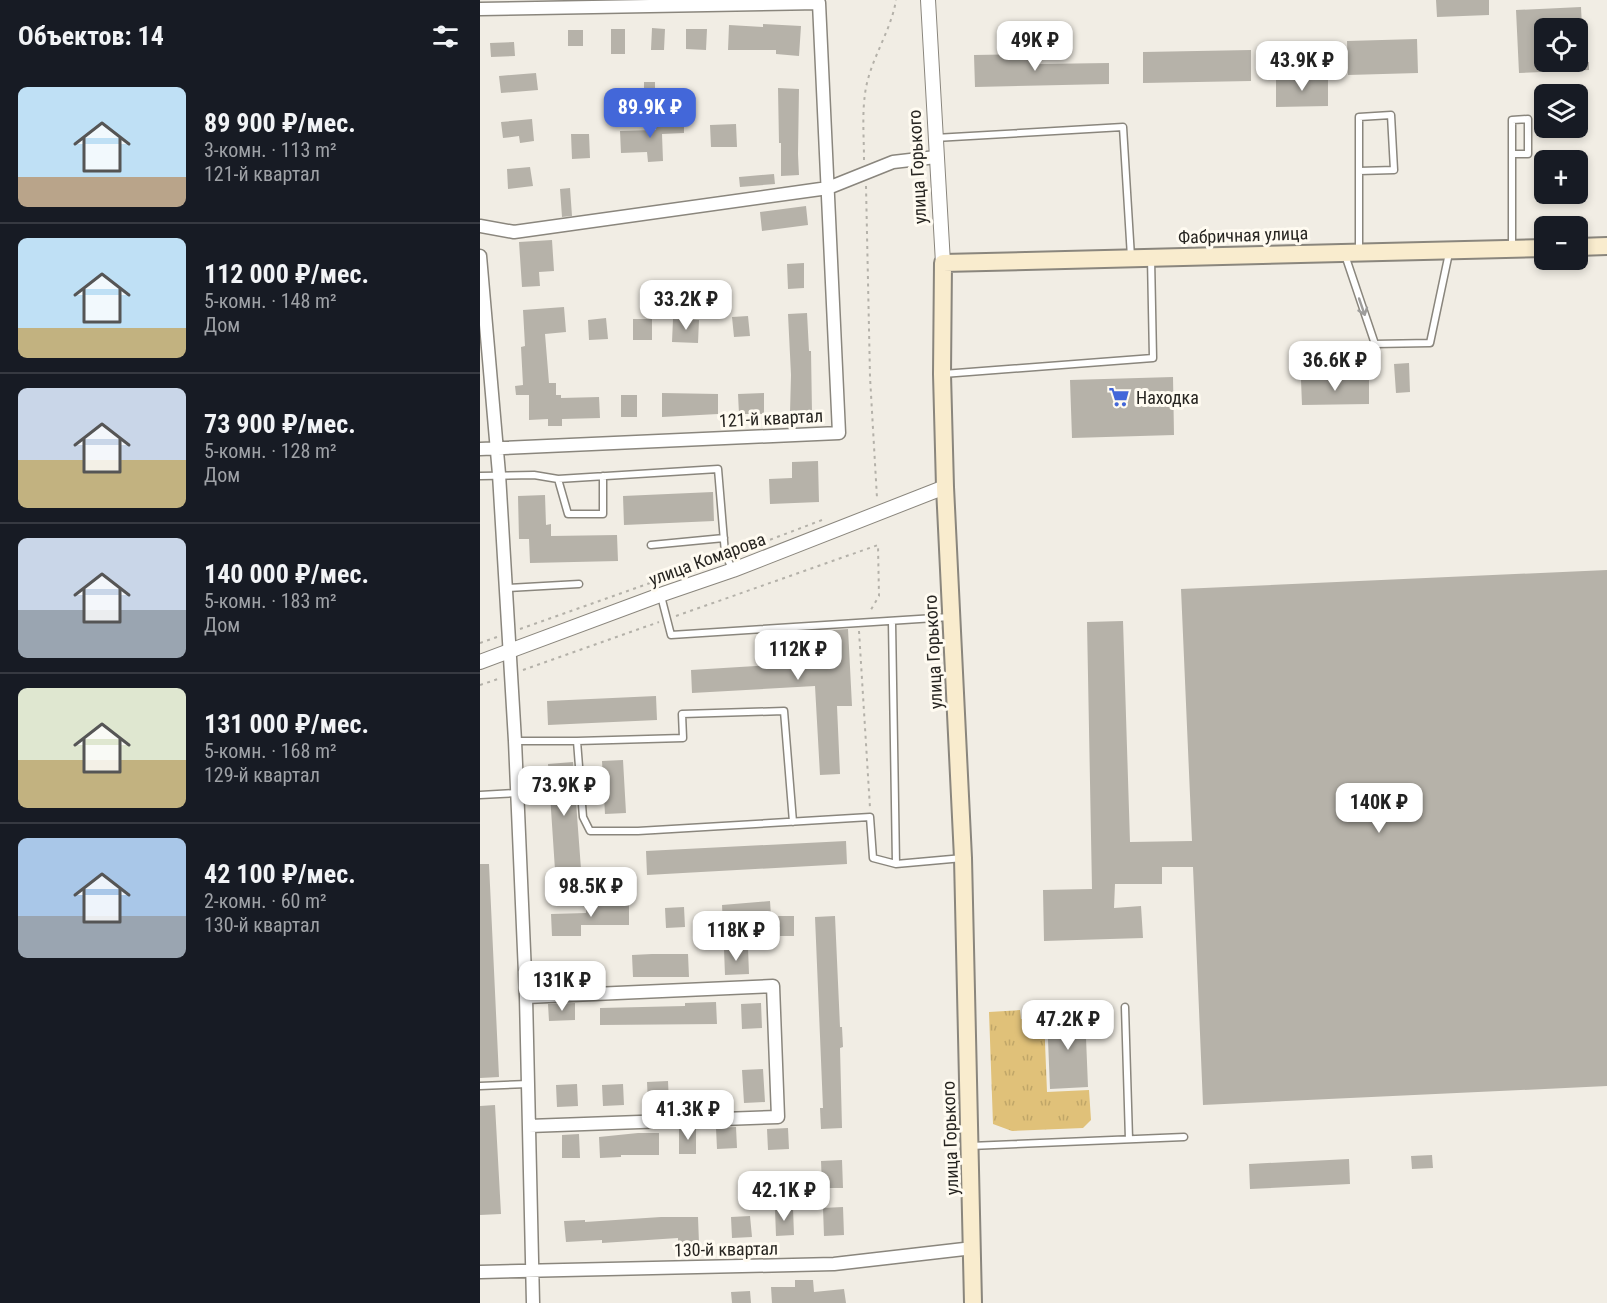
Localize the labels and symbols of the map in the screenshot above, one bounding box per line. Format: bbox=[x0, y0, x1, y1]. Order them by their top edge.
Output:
pin: 49K ₽ bbox=[993, 21, 1077, 72]
pin: 43.9K ₽ bbox=[1247, 41, 1357, 92]
pin: 89.9K ₽ bbox=[595, 88, 705, 139]
street label: улица Горького bbox=[904, 109, 930, 225]
street label: Фабричная улица bbox=[1178, 222, 1308, 248]
pin: 33.2K ₽ bbox=[631, 280, 741, 331]
one-way arrow bbox=[1358, 297, 1369, 316]
pin: 36.6K ₽ bbox=[1280, 341, 1390, 392]
supermarket icon: Находка bbox=[1107, 385, 1131, 409]
place label: Находка bbox=[1136, 387, 1199, 408]
street label: 121-й квартал bbox=[718, 405, 824, 431]
street label: улица Комарова bbox=[646, 528, 768, 590]
street label: улица Горького bbox=[920, 594, 946, 710]
pin: 112K ₽ bbox=[749, 630, 847, 681]
pin: 73.9K ₽ bbox=[509, 766, 619, 817]
pin: 140K ₽ bbox=[1330, 783, 1428, 834]
pin: 98.5K ₽ bbox=[536, 867, 646, 918]
pin: 118K ₽ bbox=[687, 911, 785, 962]
pin: 131K ₽ bbox=[513, 961, 611, 1012]
pin: 47.2K ₽ bbox=[1013, 1000, 1123, 1051]
street label: улица Горького bbox=[938, 1080, 962, 1196]
pin: 41.3K ₽ bbox=[633, 1090, 743, 1141]
pin: 42.1K ₽ bbox=[729, 1171, 839, 1222]
street label: 130-й квартал bbox=[674, 1238, 778, 1260]

